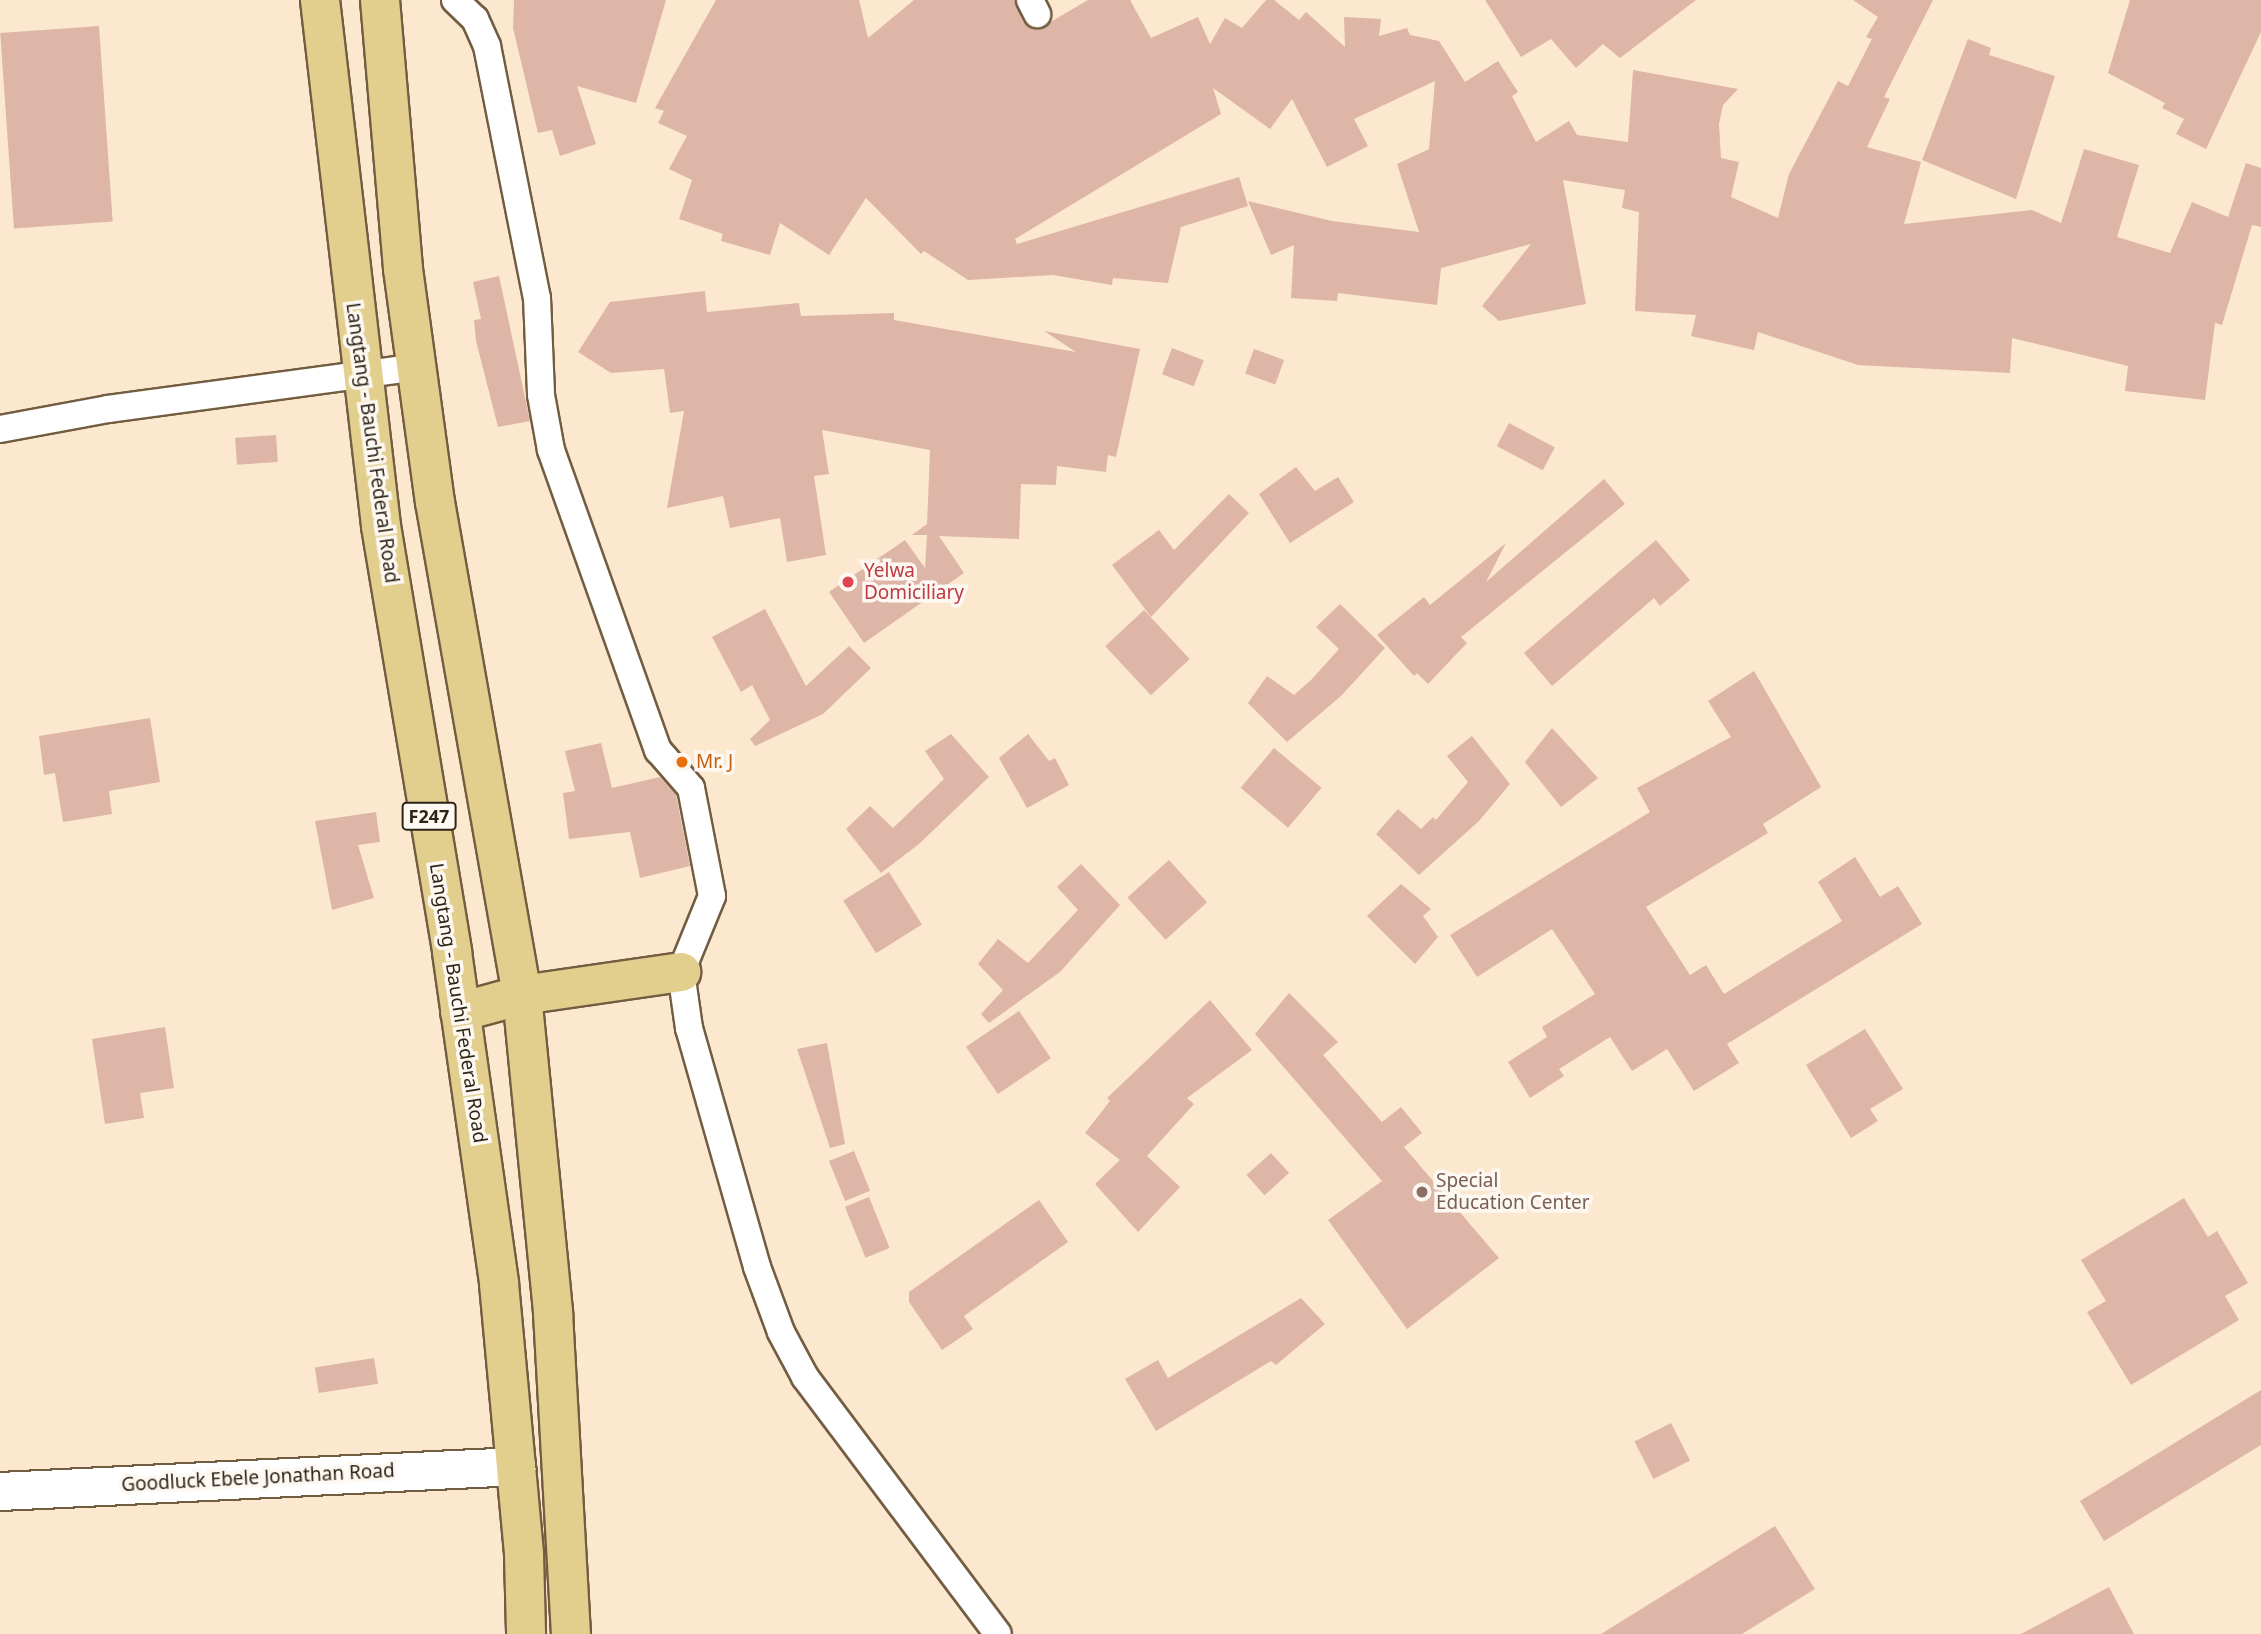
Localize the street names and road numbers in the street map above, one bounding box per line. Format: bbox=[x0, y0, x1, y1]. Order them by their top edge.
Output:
street label: Langtang - Bauchi Federal Road bbox=[341, 301, 403, 585]
road number: F247 bbox=[401, 802, 457, 830]
street label: Langtang - Bauchi Federal Road bbox=[425, 861, 491, 1145]
street label: Goodluck Ebele Jonathan Road bbox=[121, 1459, 395, 1497]

